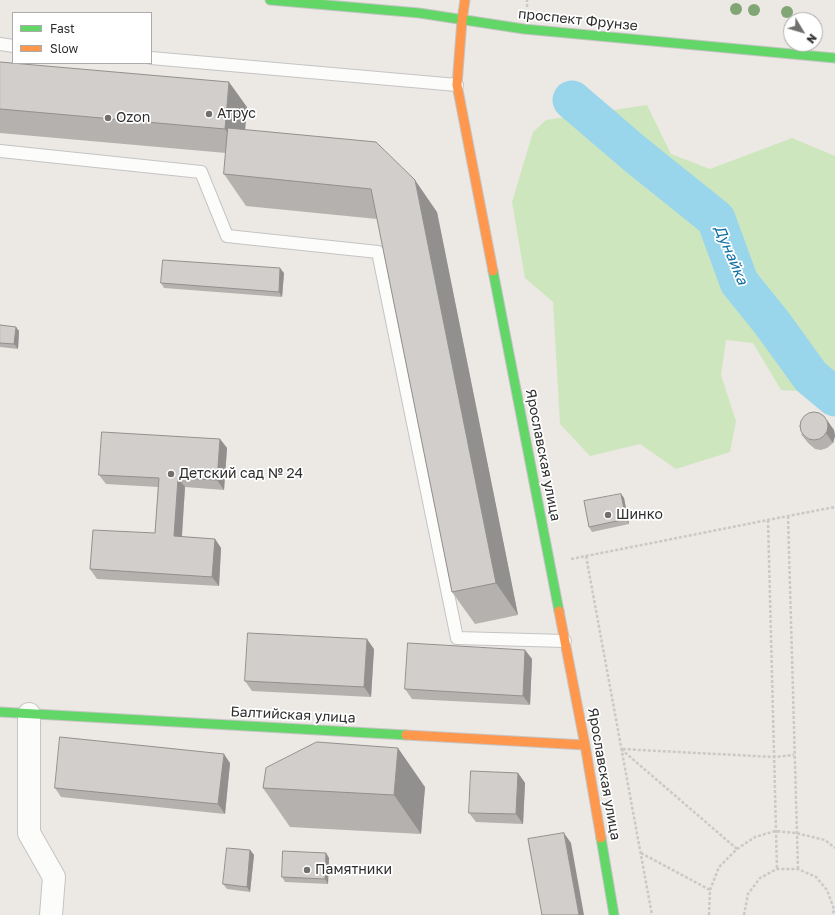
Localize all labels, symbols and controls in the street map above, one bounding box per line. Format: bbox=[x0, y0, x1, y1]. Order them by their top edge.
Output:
street label: проспект Фрунзе bbox=[517, 5, 639, 35]
legend bbox=[12, 12, 152, 64]
north arrow bbox=[783, 12, 823, 52]
text: Fast bbox=[50, 21, 75, 36]
text: N bbox=[804, 32, 820, 46]
text: Slow bbox=[50, 41, 78, 56]
place label: Атрус bbox=[217, 106, 256, 122]
marker: Атрус bbox=[204, 109, 214, 119]
place label: Ozon bbox=[116, 110, 150, 126]
marker: Ozon bbox=[103, 113, 113, 123]
water label: Дунайка bbox=[710, 223, 752, 287]
street label: Ярославская улица bbox=[522, 388, 564, 522]
place label: Детский сад № 24 bbox=[179, 466, 303, 482]
marker: Детский сад № 24 bbox=[166, 469, 176, 479]
place label: Шинко bbox=[616, 507, 663, 523]
marker: Шинко bbox=[603, 510, 613, 520]
street label: Балтийская улица bbox=[230, 703, 356, 727]
street label: Ярославская улица bbox=[584, 706, 624, 842]
place label: Памятники bbox=[315, 862, 392, 878]
marker: Памятники bbox=[302, 865, 312, 875]

